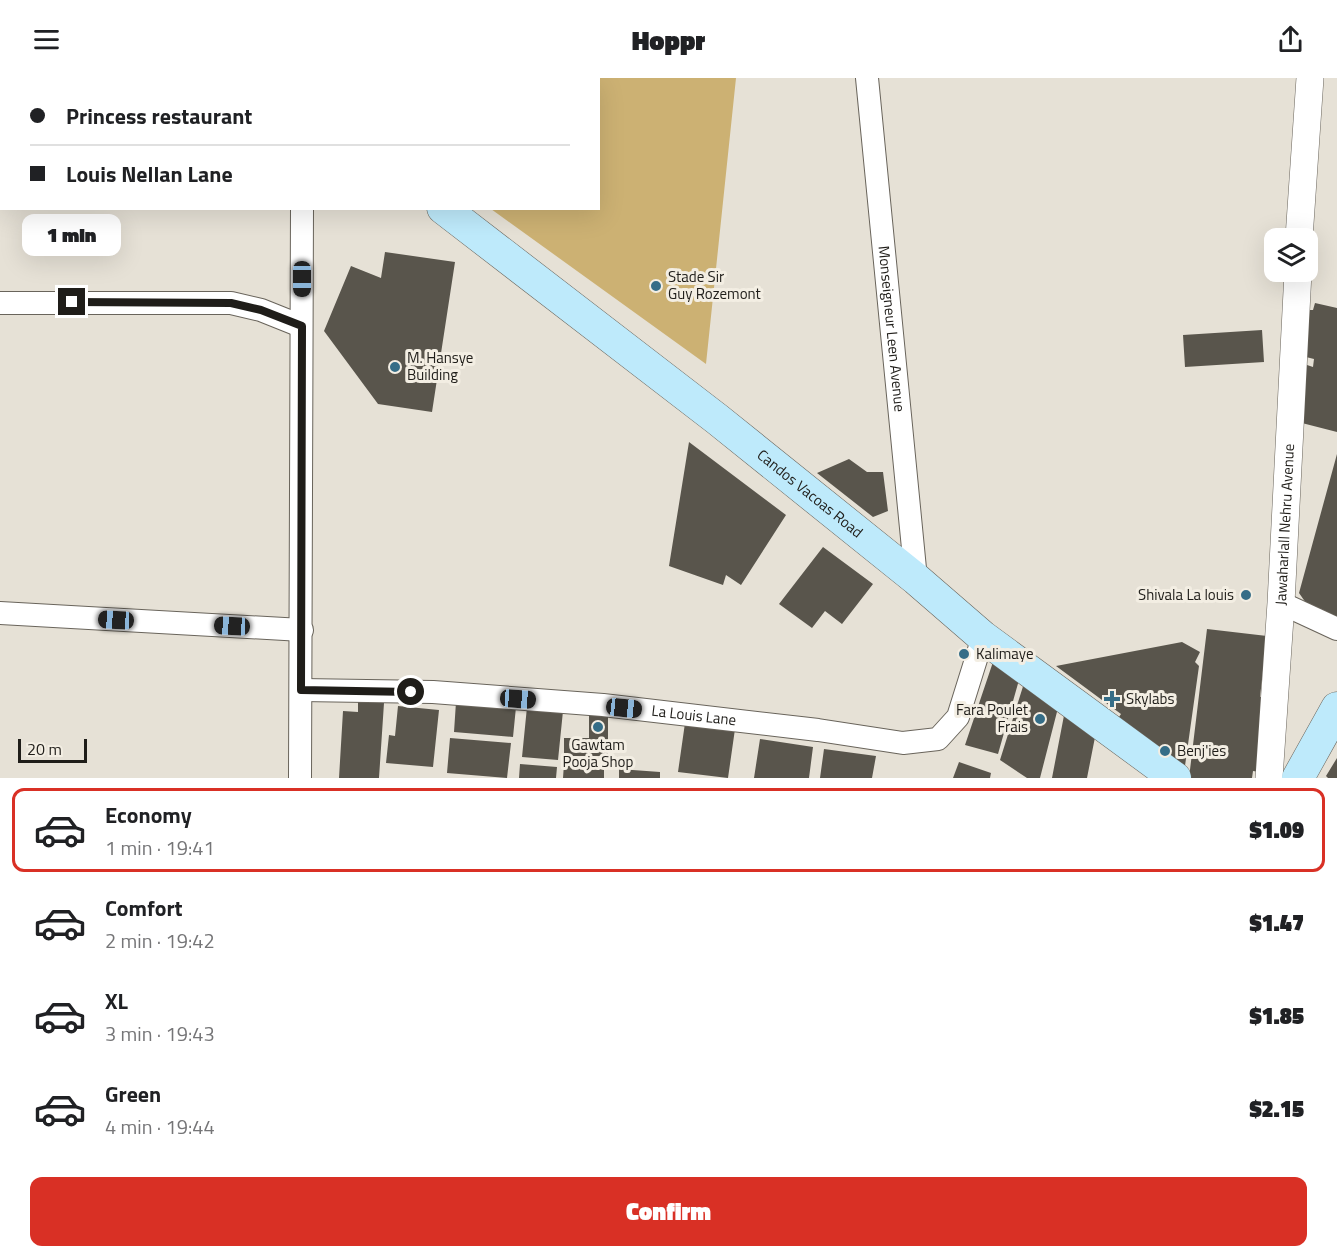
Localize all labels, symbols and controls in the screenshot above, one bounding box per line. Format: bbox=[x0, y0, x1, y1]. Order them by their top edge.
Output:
text: Hoppr bbox=[632, 19, 705, 60]
icon: menu bbox=[30, 23, 63, 56]
icon: share bbox=[1274, 23, 1307, 56]
text: Princess restaurant bbox=[66, 99, 252, 133]
text: Louis Nellan Lane bbox=[66, 157, 233, 191]
callout: 1 min bbox=[22, 215, 122, 257]
text: 1 min bbox=[47, 219, 96, 250]
map controls bbox=[1264, 228, 1318, 282]
button: layers bbox=[1264, 228, 1318, 282]
street label: Monseigneur Leen Avenue bbox=[872, 245, 912, 413]
car bbox=[293, 261, 311, 297]
place label: Stade Sir Guy Rozemont bbox=[668, 265, 762, 305]
marker: Stade Sir Guy Rozemont bbox=[649, 279, 663, 293]
route end bbox=[58, 288, 85, 315]
place label: M. Hansye Building bbox=[407, 346, 473, 386]
marker: M. Hansye Building bbox=[388, 360, 402, 374]
street label: Candos Vacoas Road bbox=[752, 443, 868, 543]
street label: Jawaharlall Nehru Avenue bbox=[1269, 443, 1300, 606]
place label: Shivala La louis bbox=[1138, 583, 1234, 606]
marker: Shivala La louis bbox=[1239, 588, 1253, 602]
car bbox=[98, 610, 134, 630]
car bbox=[214, 616, 250, 636]
place label: Kalimaye bbox=[976, 642, 1033, 665]
marker: Kalimaye bbox=[957, 647, 971, 661]
route start bbox=[397, 678, 424, 705]
place label: Skylabs bbox=[1126, 687, 1174, 710]
car bbox=[499, 689, 537, 709]
marker: Skylabs bbox=[1103, 690, 1121, 708]
car bbox=[605, 697, 643, 719]
place label: Fara Poulet Frais bbox=[956, 698, 1029, 738]
street label: La Louis Lane bbox=[650, 699, 737, 731]
marker: Fara Poulet Frais bbox=[1033, 712, 1047, 726]
marker: Gawtam Pooja Shop bbox=[591, 720, 605, 734]
place label: Gawtam Pooja Shop bbox=[563, 733, 633, 773]
scale bar bbox=[18, 736, 87, 764]
text: 20 m bbox=[27, 737, 62, 761]
place label: Benj'ies bbox=[1177, 739, 1226, 762]
marker: Benj'ies bbox=[1158, 744, 1172, 758]
text: Economy bbox=[105, 798, 192, 832]
icon: car bbox=[33, 803, 87, 857]
text: $1.09 bbox=[1249, 813, 1304, 847]
text: 1 min · 19:41 bbox=[105, 832, 215, 863]
text: Comfort bbox=[105, 891, 183, 925]
icon: car bbox=[33, 896, 87, 950]
text: $1.47 bbox=[1249, 906, 1304, 940]
text: 2 min · 19:42 bbox=[105, 925, 215, 956]
text: XL bbox=[105, 984, 128, 1018]
icon: car bbox=[33, 989, 87, 1043]
text: $1.85 bbox=[1249, 999, 1304, 1033]
text: 3 min · 19:43 bbox=[105, 1018, 215, 1049]
text: Green bbox=[105, 1077, 161, 1111]
icon: car bbox=[33, 1082, 87, 1136]
text: $2.15 bbox=[1249, 1092, 1304, 1126]
text: 4 min · 19:44 bbox=[105, 1111, 215, 1142]
button: Confirm bbox=[30, 1177, 1307, 1246]

